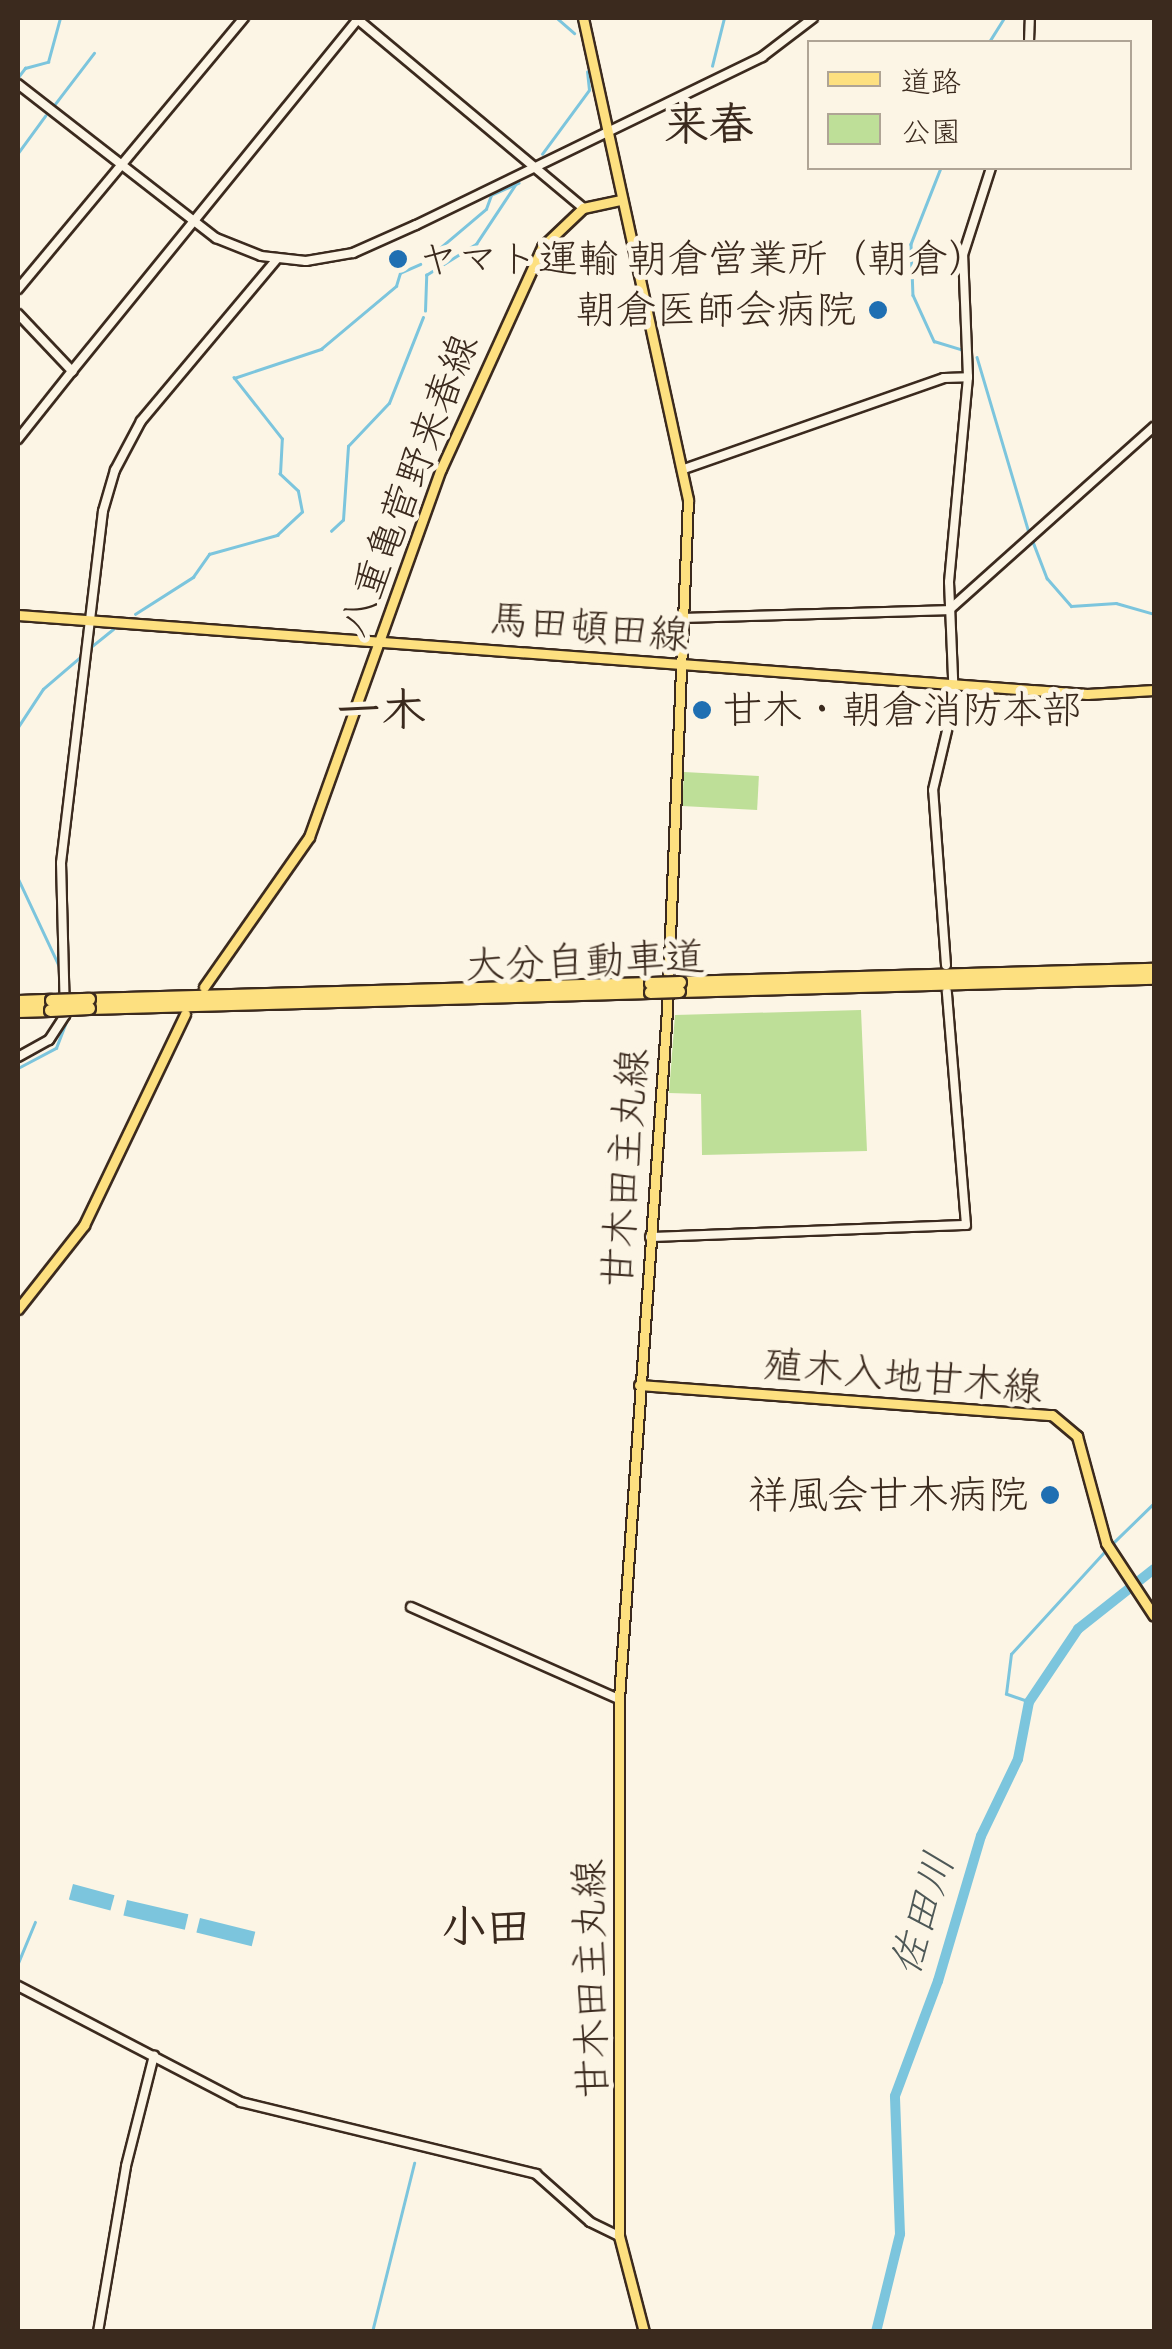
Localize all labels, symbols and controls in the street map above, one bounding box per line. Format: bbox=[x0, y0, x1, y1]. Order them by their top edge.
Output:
legend bbox=[807, 40, 1132, 170]
text: 道路 bbox=[901, 63, 961, 101]
district label: 来春 bbox=[664, 98, 754, 152]
text: 公園 bbox=[901, 113, 961, 151]
place label: ヤマト運輸 朝倉営業所（朝倉） bbox=[418, 235, 988, 283]
marker: ヤマト運輸 朝倉営業所（朝倉） bbox=[387, 248, 409, 270]
place label: 朝倉医師会病院 bbox=[576, 286, 856, 334]
marker: 朝倉医師会病院 bbox=[865, 297, 891, 323]
street label: 八重亀菅野来春線 bbox=[328, 327, 488, 643]
street label: 馬田頓田線 bbox=[487, 594, 691, 660]
district label: 一木 bbox=[336, 684, 426, 738]
place label: 甘木・朝倉消防本部 bbox=[722, 686, 1082, 734]
marker: 甘木・朝倉消防本部 bbox=[691, 699, 713, 721]
street label: 大分自動車道 bbox=[464, 933, 706, 989]
street label: 甘木田主丸線 bbox=[593, 1047, 657, 1289]
street label: 殖木入地甘木線 bbox=[761, 1340, 1045, 1412]
place label: 祥風会甘木病院 bbox=[748, 1471, 1028, 1519]
marker: 祥風会甘木病院 bbox=[1037, 1482, 1063, 1508]
water label: 佐田川 bbox=[880, 1846, 966, 1982]
street label: 甘木田主丸線 bbox=[565, 1859, 617, 2099]
district label: 小田 bbox=[441, 1901, 531, 1955]

